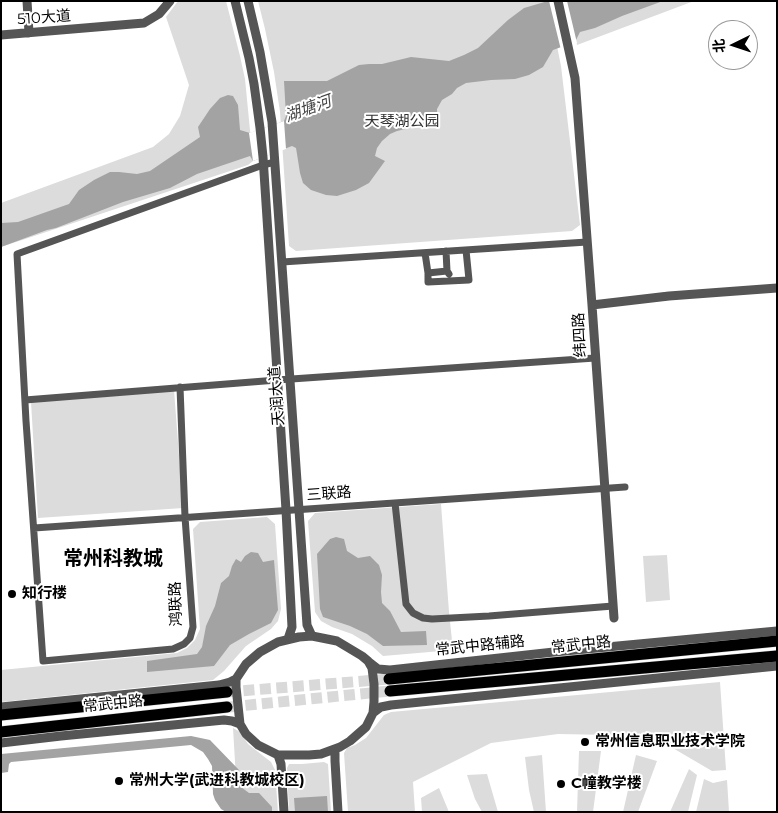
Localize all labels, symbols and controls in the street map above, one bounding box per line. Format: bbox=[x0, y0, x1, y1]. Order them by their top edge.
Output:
street label: 510大道 bbox=[17, 7, 71, 29]
north arrow bbox=[708, 20, 758, 70]
text: 北 bbox=[710, 38, 729, 54]
water label: 湖塘河 bbox=[282, 92, 334, 126]
park label: 天琴湖公园 bbox=[365, 113, 439, 131]
street label: 纬四路 bbox=[570, 312, 590, 358]
street label: 天润大道 bbox=[266, 365, 288, 427]
street label: 三联路 bbox=[306, 483, 352, 505]
district label: 常州科教城 bbox=[63, 547, 163, 571]
street label: 鸿联路 bbox=[166, 581, 186, 627]
place label: 知行楼 bbox=[22, 585, 67, 603]
marker: 知行楼 bbox=[6, 588, 18, 600]
street label: 常武中路辅路 bbox=[434, 632, 526, 660]
street label: 常武中路 bbox=[550, 633, 612, 657]
street label: 常武中路 bbox=[82, 692, 144, 716]
place label: 常州信息职业技术学院 bbox=[595, 733, 745, 751]
marker: 常州信息职业技术学院 bbox=[579, 736, 591, 748]
place label: 常州大学(武进科教城校区) bbox=[129, 772, 305, 790]
marker: 常州大学(武进科教城校区) bbox=[113, 775, 125, 787]
place label: C幢教学楼 bbox=[571, 775, 642, 793]
marker: C幢教学楼 bbox=[555, 778, 567, 790]

